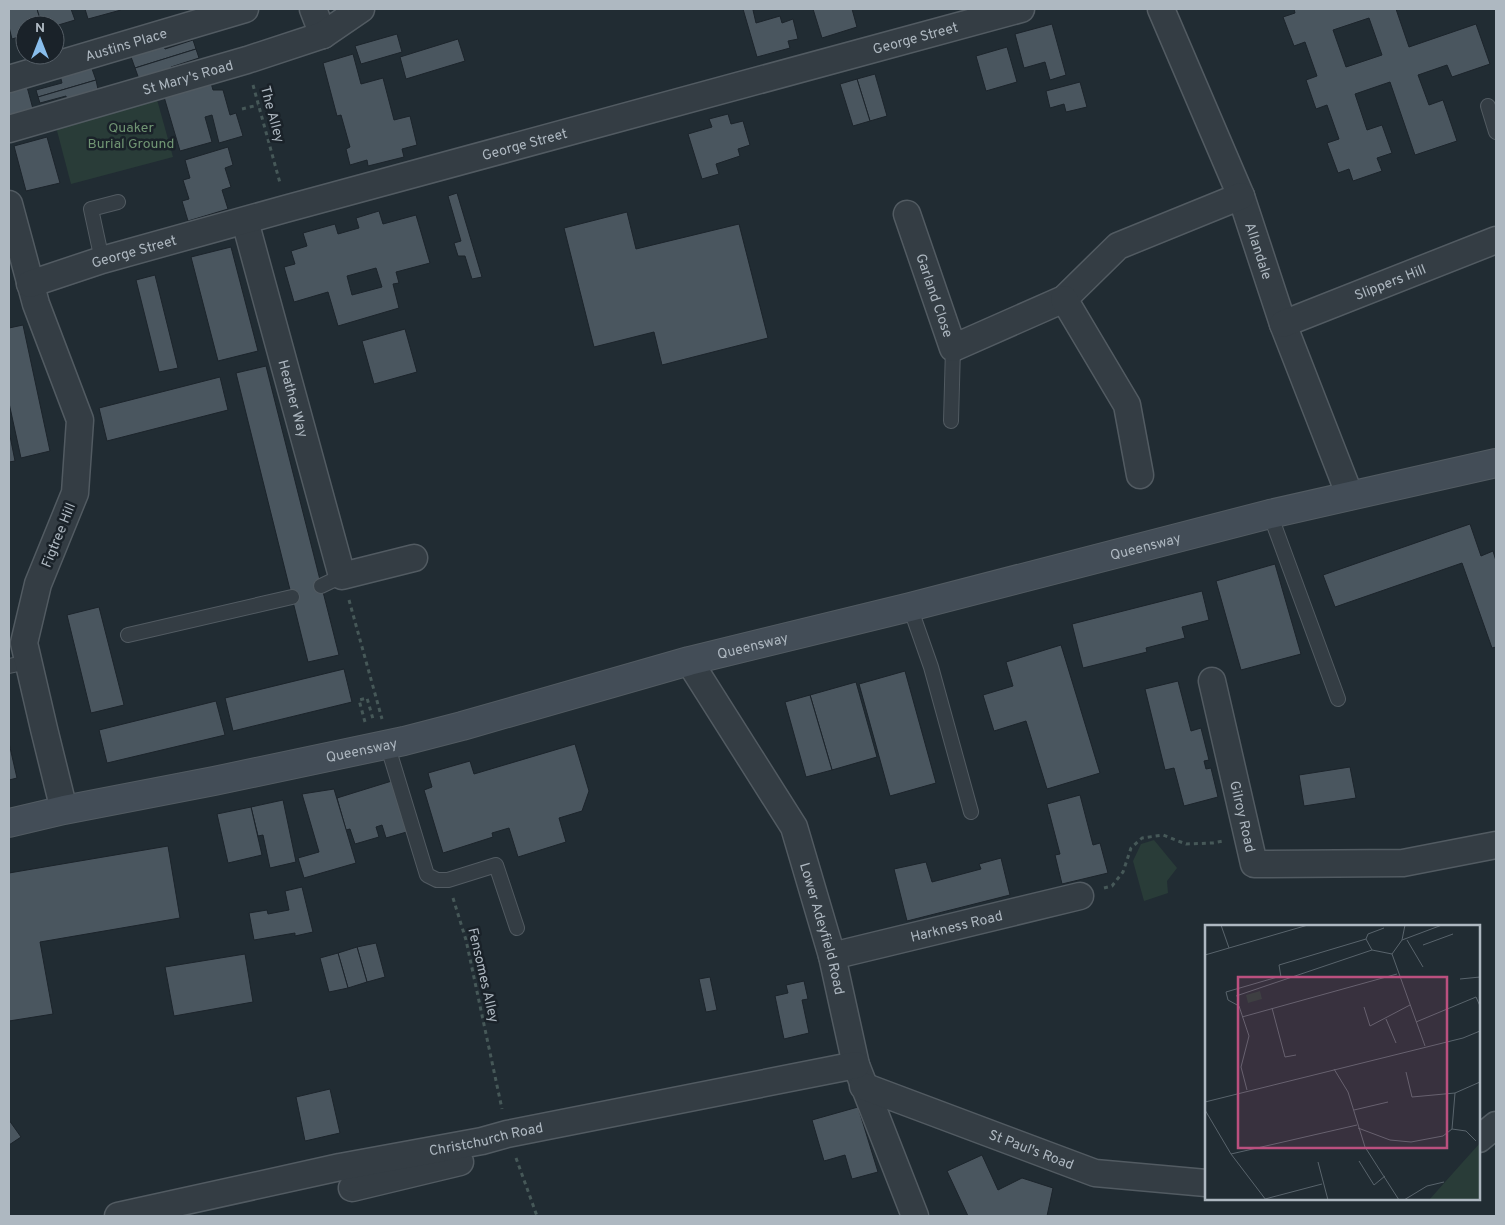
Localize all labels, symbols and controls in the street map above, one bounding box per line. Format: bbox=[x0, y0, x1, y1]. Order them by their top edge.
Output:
north arrow bbox=[15, 15, 65, 65]
street label: George Street bbox=[871, 19, 960, 59]
text: N bbox=[35, 20, 45, 37]
street label: Austins Place bbox=[83, 26, 169, 66]
street label: St Mary's Road bbox=[141, 57, 235, 100]
street label: The Alley bbox=[256, 84, 287, 145]
park label: Quaker Burial Ground bbox=[88, 120, 174, 153]
street label: George Street bbox=[480, 126, 569, 165]
street label: Allandale bbox=[1240, 221, 1275, 282]
street label: George Street bbox=[90, 233, 179, 273]
street label: Garland Close bbox=[911, 252, 956, 340]
street label: Slippers Hill bbox=[1352, 262, 1429, 305]
street label: Heather Way bbox=[273, 358, 311, 440]
street label: Figtree Hill bbox=[39, 501, 80, 570]
street label: Queensway bbox=[1108, 530, 1183, 565]
street label: Queensway bbox=[716, 630, 790, 664]
street label: Queensway bbox=[325, 736, 399, 767]
street label: Gilroy Road bbox=[1225, 779, 1258, 854]
street label: Lower Adeyfield Road bbox=[795, 861, 847, 996]
street label: Harkness Road bbox=[909, 908, 1005, 947]
inset map bbox=[1205, 925, 1480, 1200]
street label: Fensomes Alley bbox=[463, 926, 502, 1024]
street label: Christchurch Road bbox=[428, 1120, 545, 1161]
street label: St Paul's Road bbox=[986, 1127, 1076, 1174]

